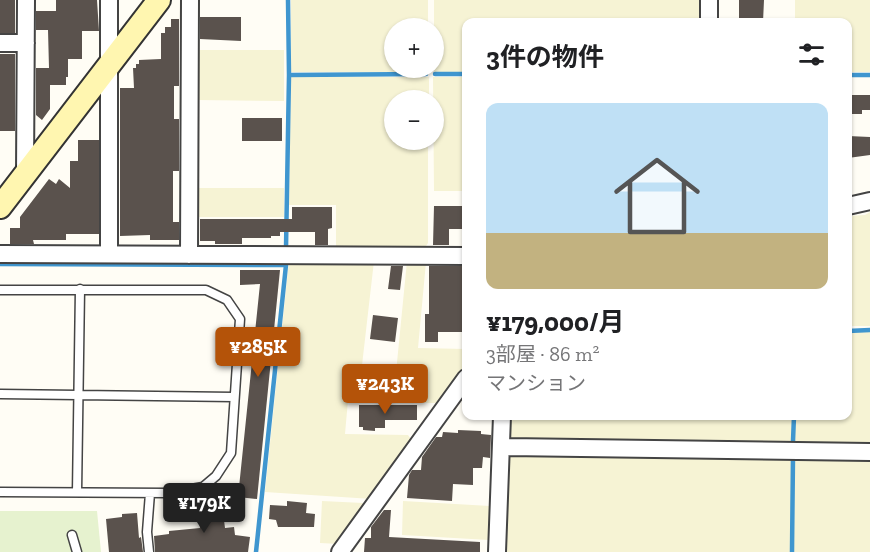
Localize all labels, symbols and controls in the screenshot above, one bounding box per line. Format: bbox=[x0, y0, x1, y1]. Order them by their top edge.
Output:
map controls bbox=[384, 18, 444, 150]
button: + bbox=[384, 18, 444, 78]
icon: filters bbox=[795, 38, 828, 71]
text: 3件の物件 bbox=[486, 41, 604, 73]
button: − bbox=[384, 90, 444, 150]
icon: home bbox=[603, 142, 711, 250]
text: ¥179,000/月 bbox=[486, 306, 624, 338]
pin: ¥285K bbox=[216, 327, 300, 378]
text: ¥285K bbox=[229, 334, 287, 358]
text: 3部屋 · 86 m² bbox=[486, 342, 599, 366]
pin: ¥243K bbox=[343, 364, 427, 415]
text: ¥243K bbox=[356, 371, 414, 395]
text: マンション bbox=[486, 371, 586, 395]
pin: ¥179K bbox=[162, 483, 246, 534]
text: ¥179K bbox=[177, 490, 231, 514]

